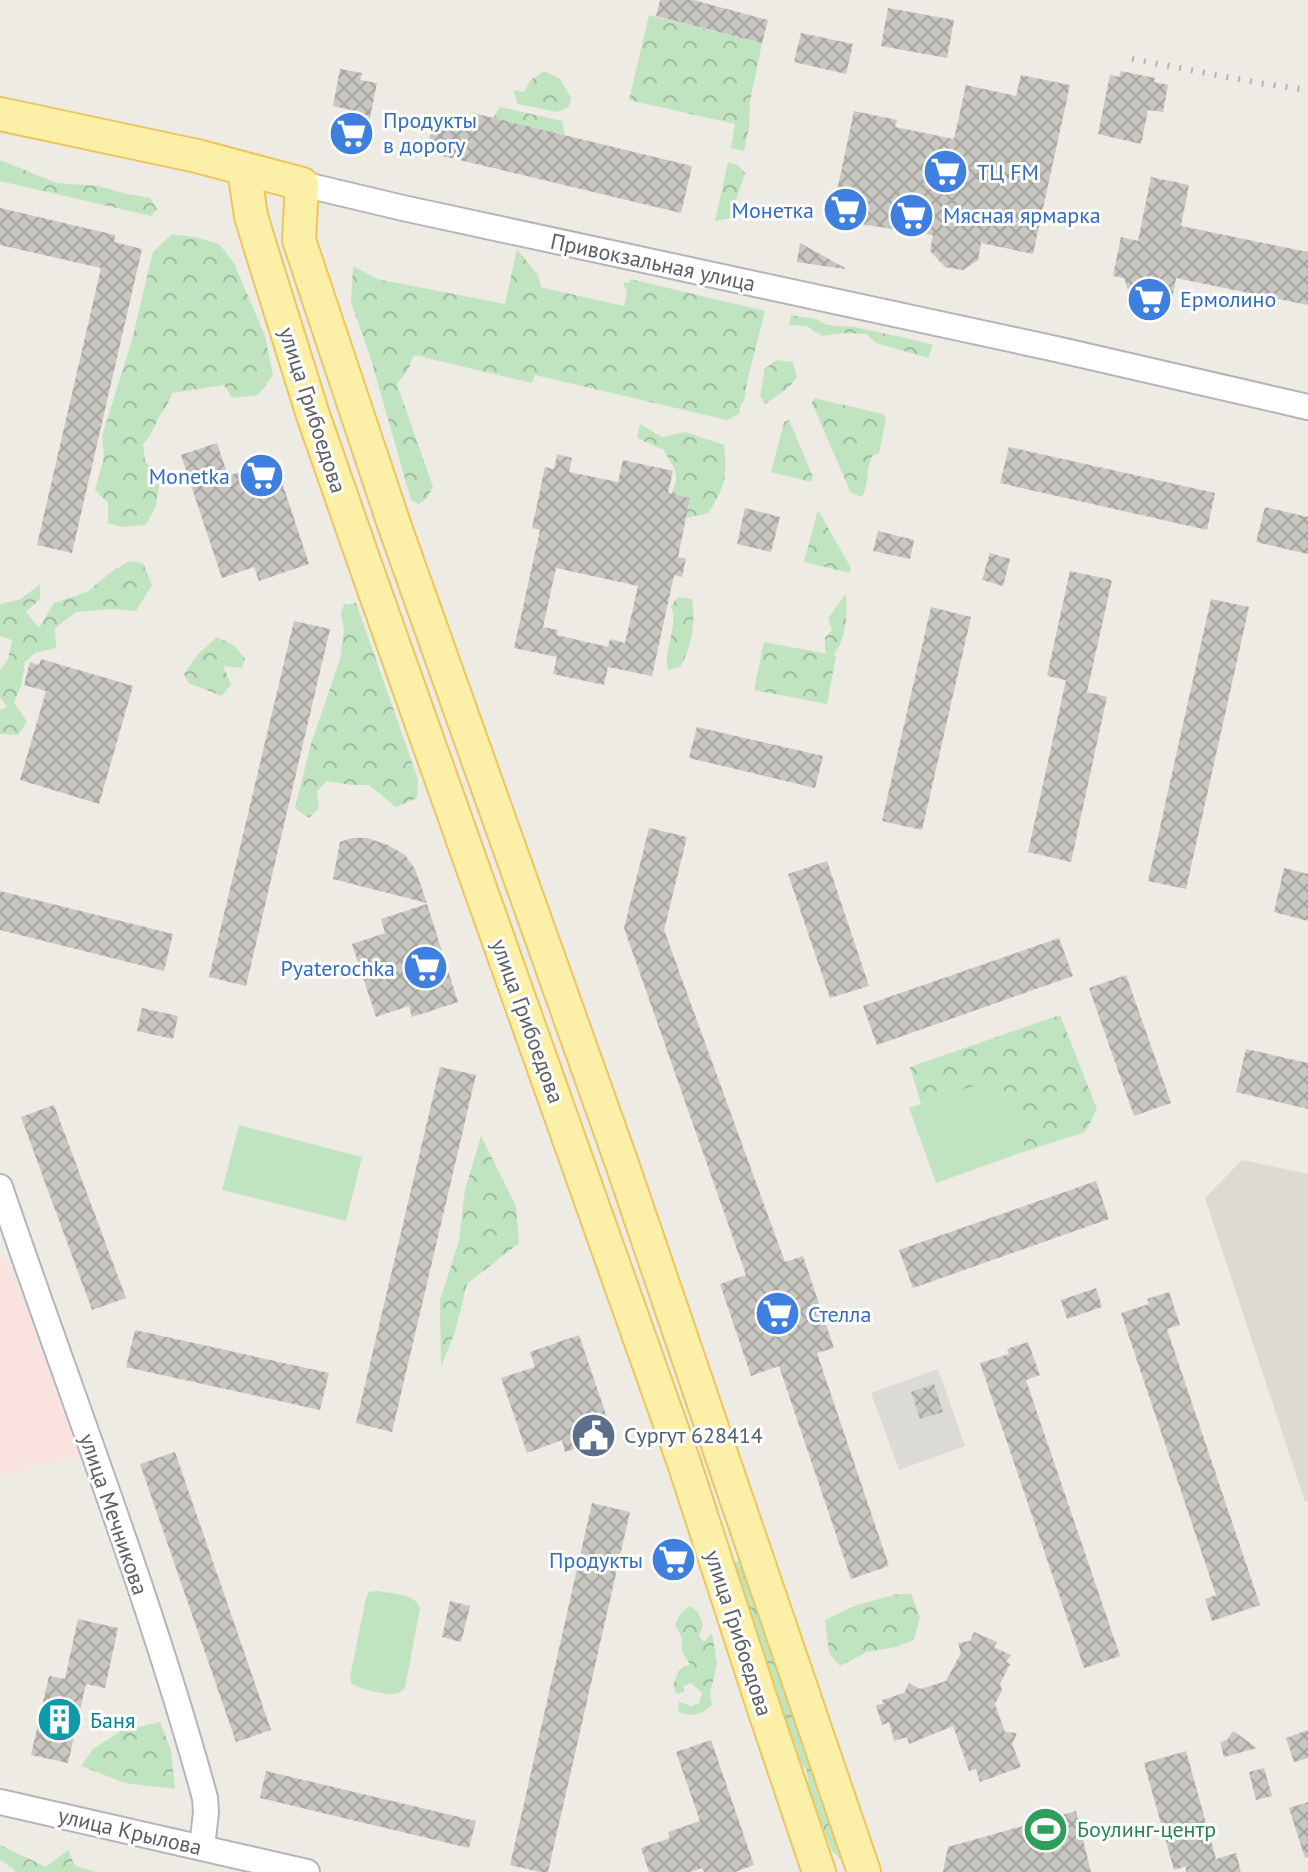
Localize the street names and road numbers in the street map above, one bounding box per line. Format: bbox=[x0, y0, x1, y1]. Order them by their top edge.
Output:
street label: Привокзальная улица bbox=[548, 227, 758, 297]
street label: улица Грибоедова bbox=[273, 323, 353, 497]
street label: улица Грибоедова bbox=[485, 935, 571, 1107]
street label: улица Мечникова bbox=[73, 1430, 155, 1598]
street label: улица Грибоедова bbox=[699, 1546, 779, 1720]
street label: улица Крылова bbox=[55, 1801, 205, 1861]

